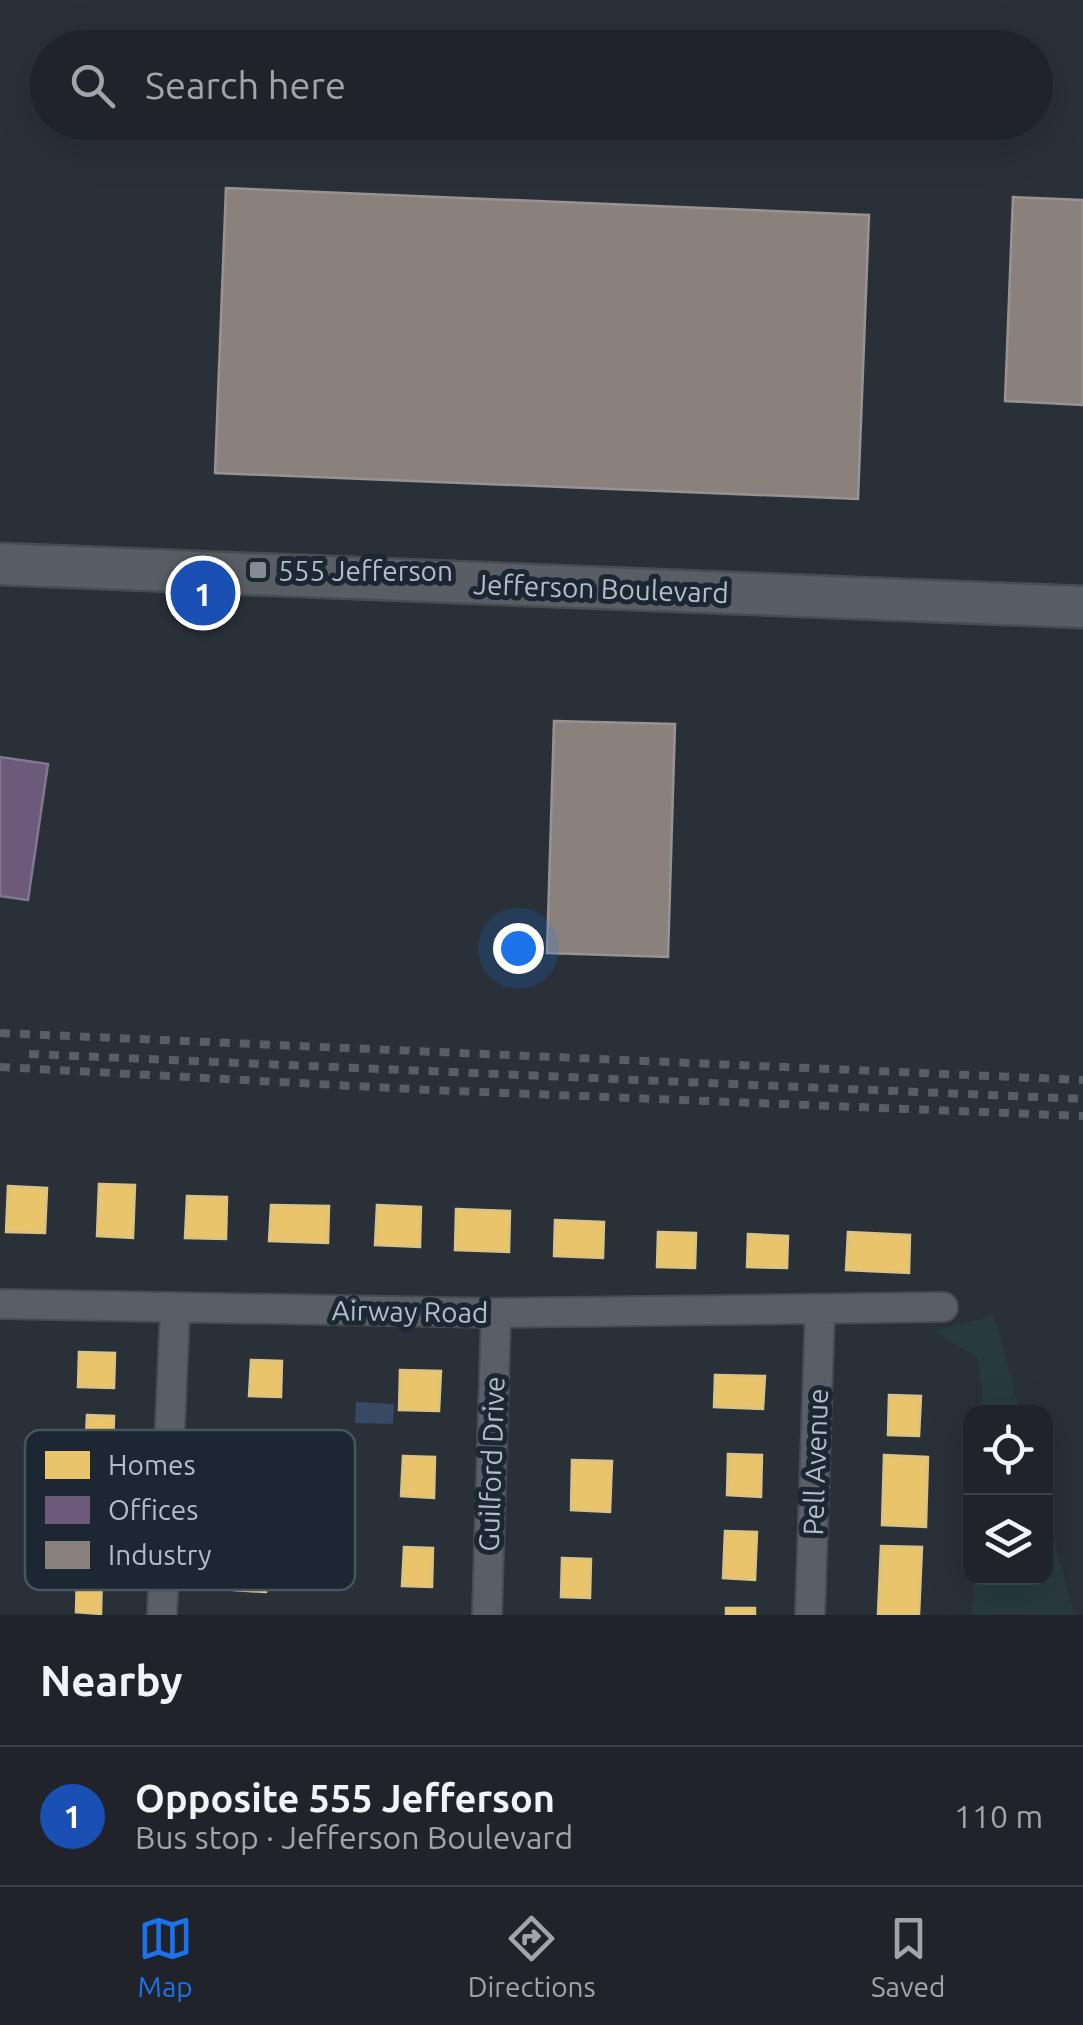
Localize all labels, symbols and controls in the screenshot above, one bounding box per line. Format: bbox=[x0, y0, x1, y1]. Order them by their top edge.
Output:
search box bbox=[30, 30, 1053, 140]
icon: search bbox=[65, 58, 120, 113]
text: Search here bbox=[145, 64, 346, 106]
place label: 555 Jefferson bbox=[278, 555, 453, 586]
pin: 1 bbox=[170, 556, 236, 630]
marker: 555 Jefferson bbox=[247, 559, 269, 581]
street label: Jefferson Boulevard bbox=[473, 568, 729, 608]
your location bbox=[493, 923, 544, 974]
street label: Airway Road bbox=[331, 1294, 489, 1328]
street label: Guilford Drive bbox=[472, 1376, 510, 1552]
street label: Pell Avenue bbox=[797, 1388, 833, 1536]
map controls bbox=[963, 1405, 1053, 1585]
button: locate bbox=[963, 1405, 1053, 1495]
legend bbox=[25, 1430, 355, 1590]
text: Homes bbox=[108, 1449, 196, 1480]
text: Offices bbox=[108, 1494, 198, 1525]
button: layers bbox=[963, 1495, 1053, 1585]
text: Industry bbox=[108, 1539, 211, 1570]
text: Nearby bbox=[40, 1657, 183, 1704]
text: Opposite 555 Jefferson bbox=[135, 1777, 555, 1819]
text: 1 bbox=[63, 1798, 82, 1834]
text: 110 m bbox=[954, 1798, 1043, 1834]
text: Bus stop · Jefferson Boulevard bbox=[135, 1819, 573, 1855]
tab: Map bbox=[138, 1911, 193, 2002]
tab: Directions bbox=[468, 1911, 596, 2002]
tab: Saved bbox=[871, 1911, 945, 2002]

